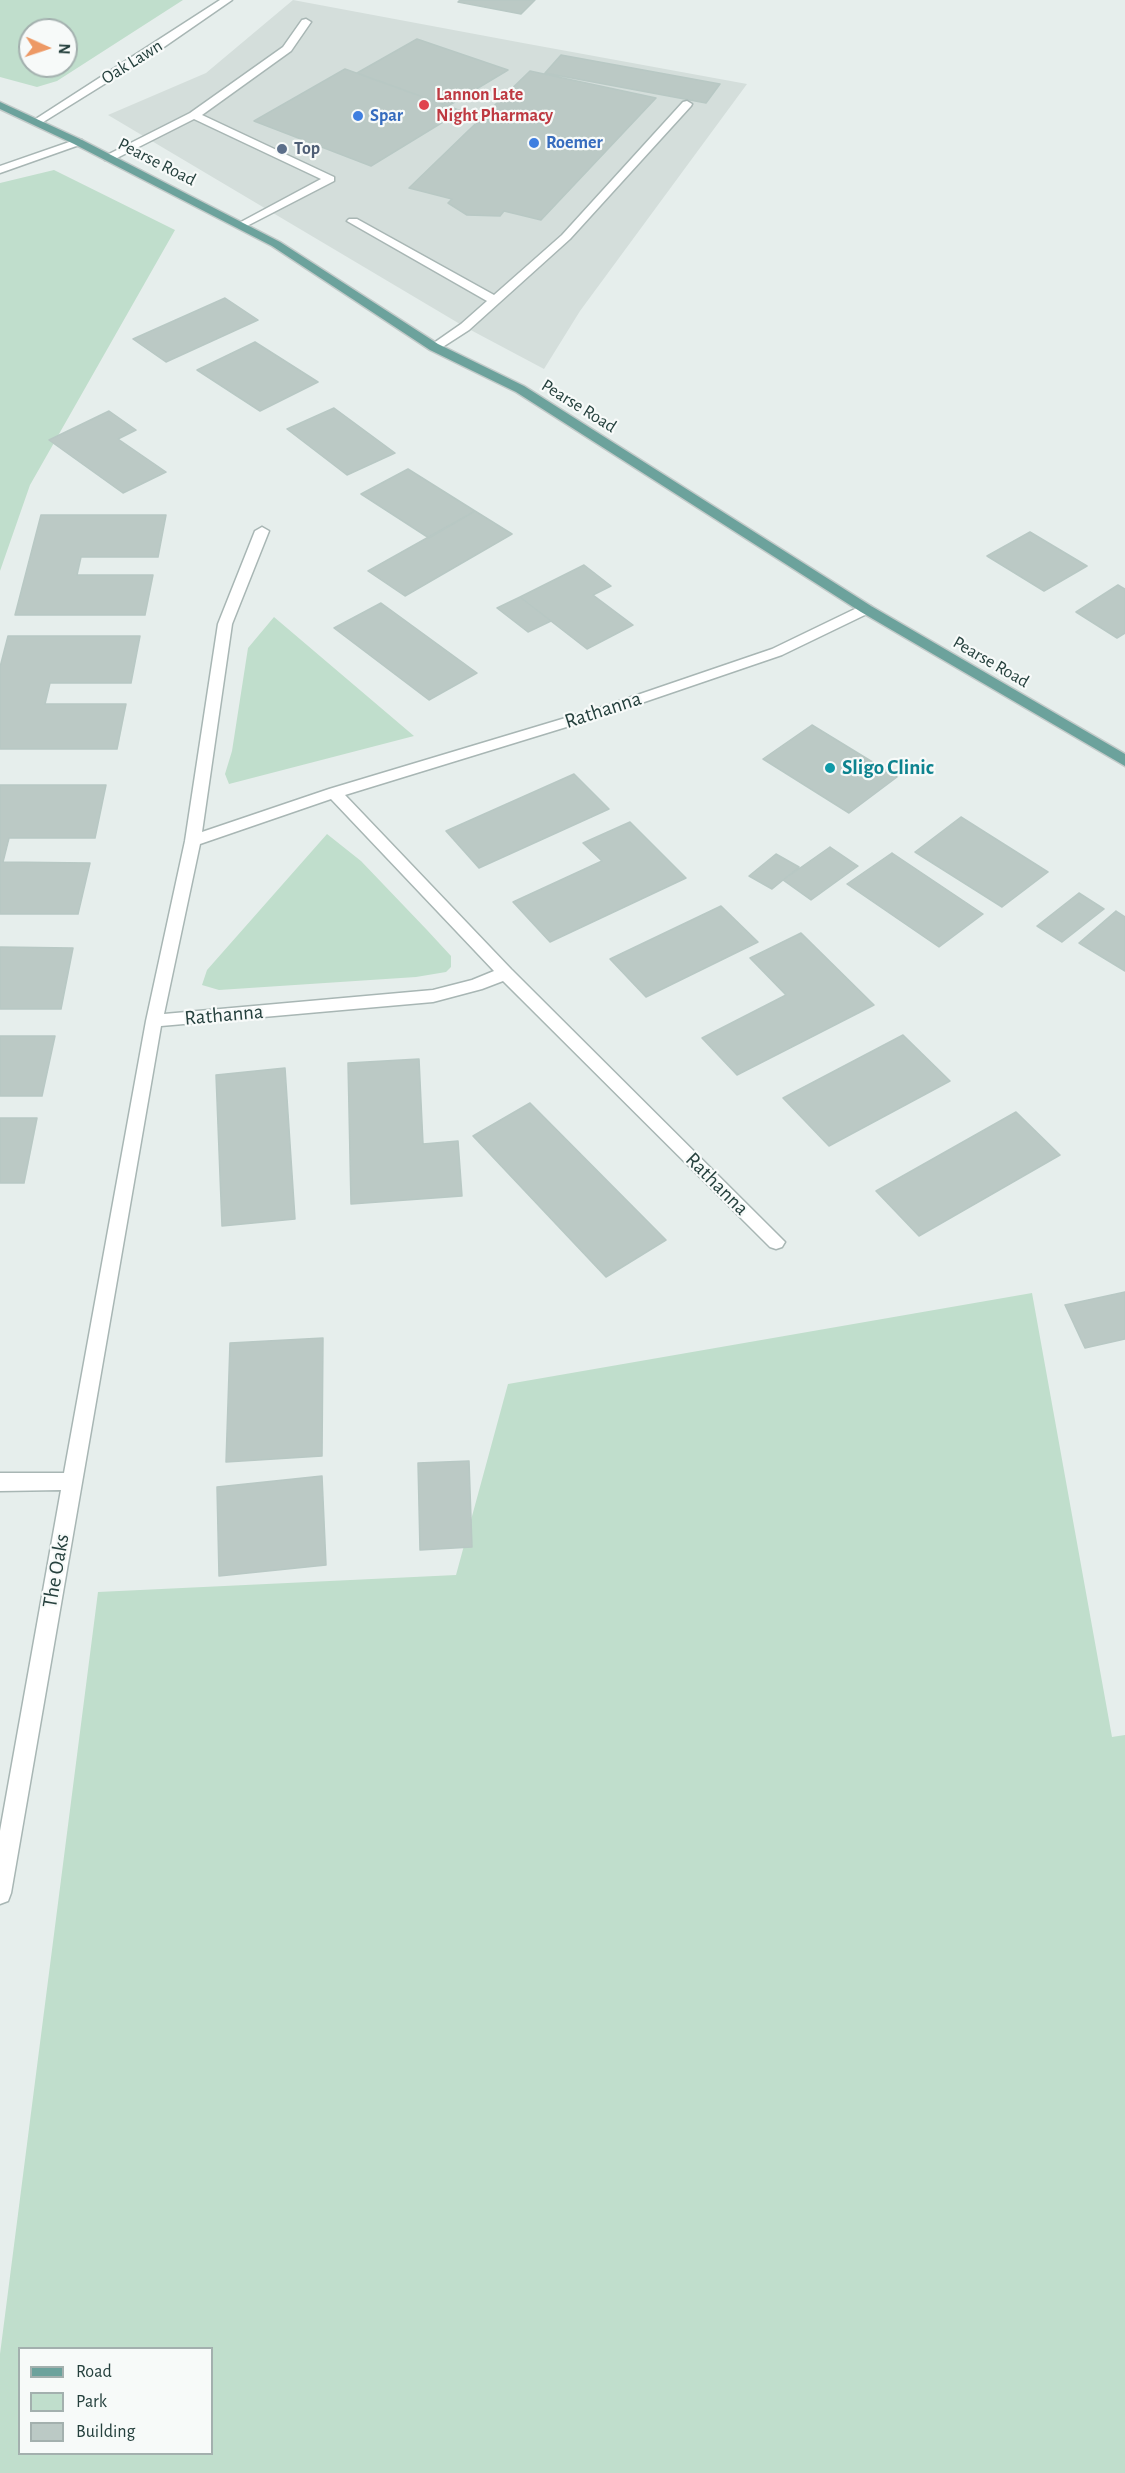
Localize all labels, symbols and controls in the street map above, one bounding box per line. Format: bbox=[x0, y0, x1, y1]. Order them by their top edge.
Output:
north arrow bbox=[18, 18, 78, 78]
street label: Oak Lawn bbox=[97, 35, 167, 89]
text: N bbox=[56, 43, 72, 55]
place label: Lannon Late Night Pharmacy bbox=[436, 84, 553, 127]
marker: Lannon Late Night Pharmacy bbox=[417, 98, 431, 112]
place label: Spar bbox=[370, 105, 403, 127]
marker: Spar bbox=[351, 109, 365, 123]
place label: Roemer bbox=[546, 132, 603, 154]
street label: Pearse Road bbox=[114, 133, 200, 191]
marker: Roemer bbox=[527, 136, 541, 150]
place label: Top bbox=[294, 138, 320, 160]
marker: Top bbox=[275, 142, 289, 156]
street label: Pearse Road bbox=[537, 374, 621, 438]
street label: Pearse Road bbox=[949, 632, 1033, 692]
street label: Rathanna bbox=[561, 686, 645, 734]
place label: Sligo Clinic bbox=[842, 755, 934, 781]
marker: Sligo Clinic bbox=[823, 761, 837, 775]
street label: Rathanna bbox=[183, 999, 265, 1031]
street label: Rathanna bbox=[680, 1147, 754, 1221]
street label: The Oaks bbox=[37, 1532, 75, 1610]
legend bbox=[18, 2347, 213, 2455]
text: Road bbox=[76, 2363, 112, 2381]
text: Park bbox=[76, 2393, 107, 2411]
text: Building bbox=[76, 2423, 135, 2441]

